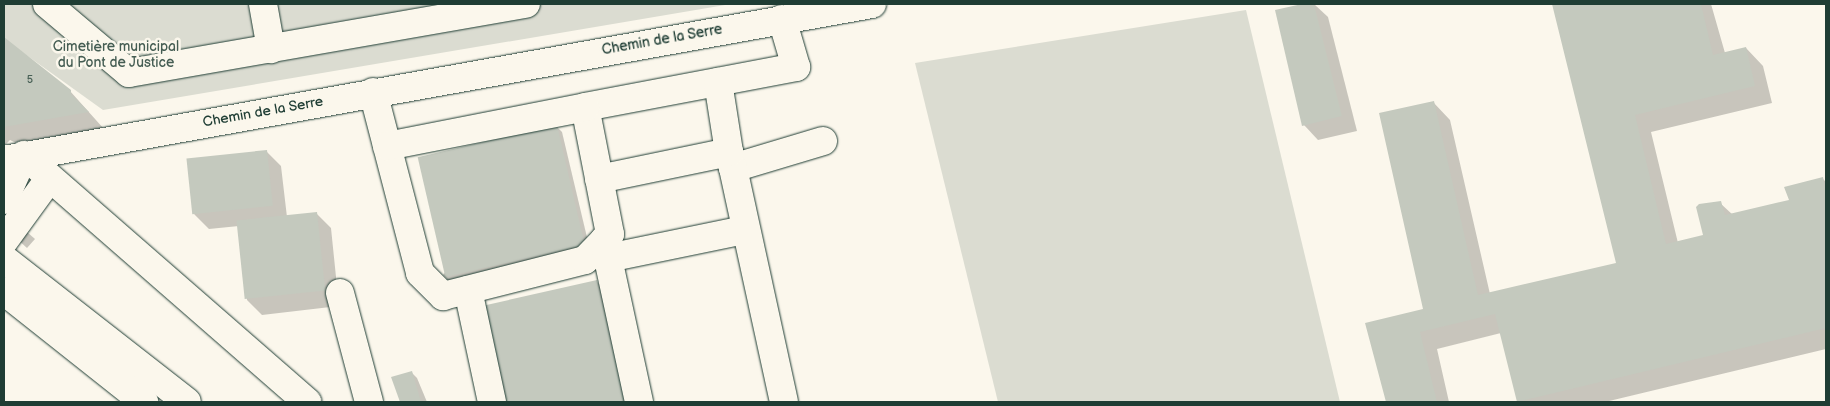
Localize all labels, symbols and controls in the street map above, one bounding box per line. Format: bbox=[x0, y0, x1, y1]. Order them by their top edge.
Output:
street label: Chemin de la Serre bbox=[600, 21, 724, 59]
park label: Cimetière municipal du Pont de Justice bbox=[53, 39, 179, 72]
house number: 5 bbox=[27, 73, 33, 87]
street label: Chemin de la Serre bbox=[201, 93, 325, 131]

